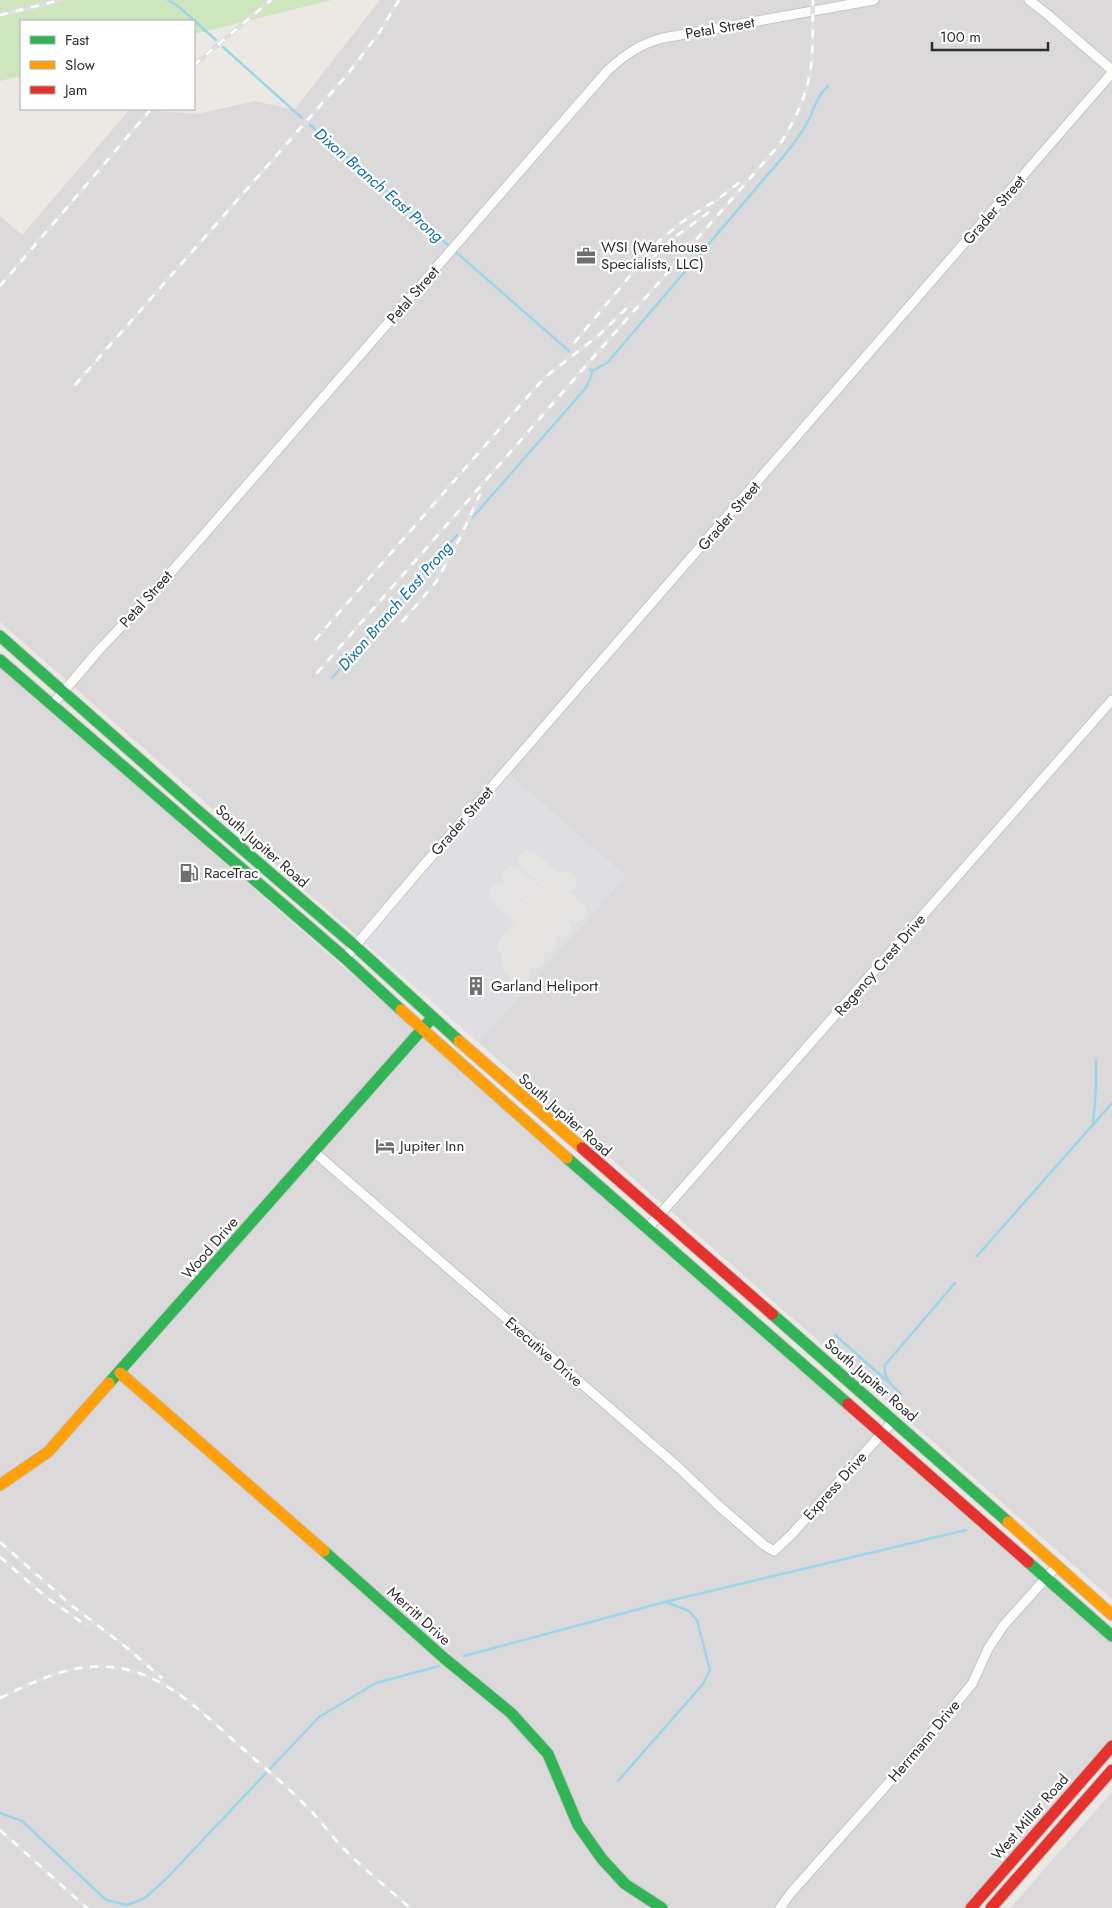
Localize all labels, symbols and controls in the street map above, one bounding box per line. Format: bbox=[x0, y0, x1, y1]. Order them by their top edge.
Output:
street label: Petal Street bbox=[684, 11, 757, 45]
legend bbox=[20, 20, 195, 110]
scale bar bbox=[932, 20, 1048, 52]
text: 100 m bbox=[940, 26, 981, 48]
text: Fast bbox=[65, 29, 89, 51]
text: Slow bbox=[65, 54, 96, 76]
text: Jam bbox=[63, 79, 88, 101]
water label: Dixon Branch East Prong bbox=[309, 122, 449, 248]
street label: Grader Street bbox=[958, 170, 1031, 250]
place label: WSI (Warehouse Specialists, LLC) bbox=[601, 236, 708, 275]
office icon: WSI (Warehouse Specialists, LLC) bbox=[575, 245, 597, 267]
street label: Petal Street bbox=[382, 261, 445, 329]
street label: Grader Street bbox=[693, 476, 766, 556]
water label: Dixon Branch East Prong bbox=[332, 536, 458, 676]
street label: Petal Street bbox=[114, 565, 178, 632]
street label: Grader Street bbox=[426, 781, 499, 861]
street label: South Jupiter Road bbox=[210, 799, 314, 893]
fuel station icon: RaceTrac bbox=[178, 862, 200, 884]
place label: RaceTrac bbox=[204, 862, 258, 884]
street label: Regency Crest Drive bbox=[829, 909, 931, 1021]
building icon: Garland Heliport bbox=[465, 975, 487, 997]
place label: Garland Heliport bbox=[491, 975, 598, 997]
street label: South Jupiter Road bbox=[513, 1068, 617, 1162]
hotel icon: Jupiter Inn bbox=[374, 1135, 396, 1157]
place label: Jupiter Inn bbox=[398, 1135, 464, 1157]
street label: Wood Drive bbox=[177, 1212, 244, 1284]
street label: Executive Drive bbox=[500, 1312, 588, 1392]
street label: South Jupiter Road bbox=[819, 1333, 923, 1427]
street label: Express Drive bbox=[798, 1447, 872, 1525]
street label: Merritt Drive bbox=[382, 1581, 456, 1651]
street label: Herrmann Drive bbox=[883, 1695, 965, 1787]
street label: West Miller Road bbox=[986, 1769, 1074, 1865]

